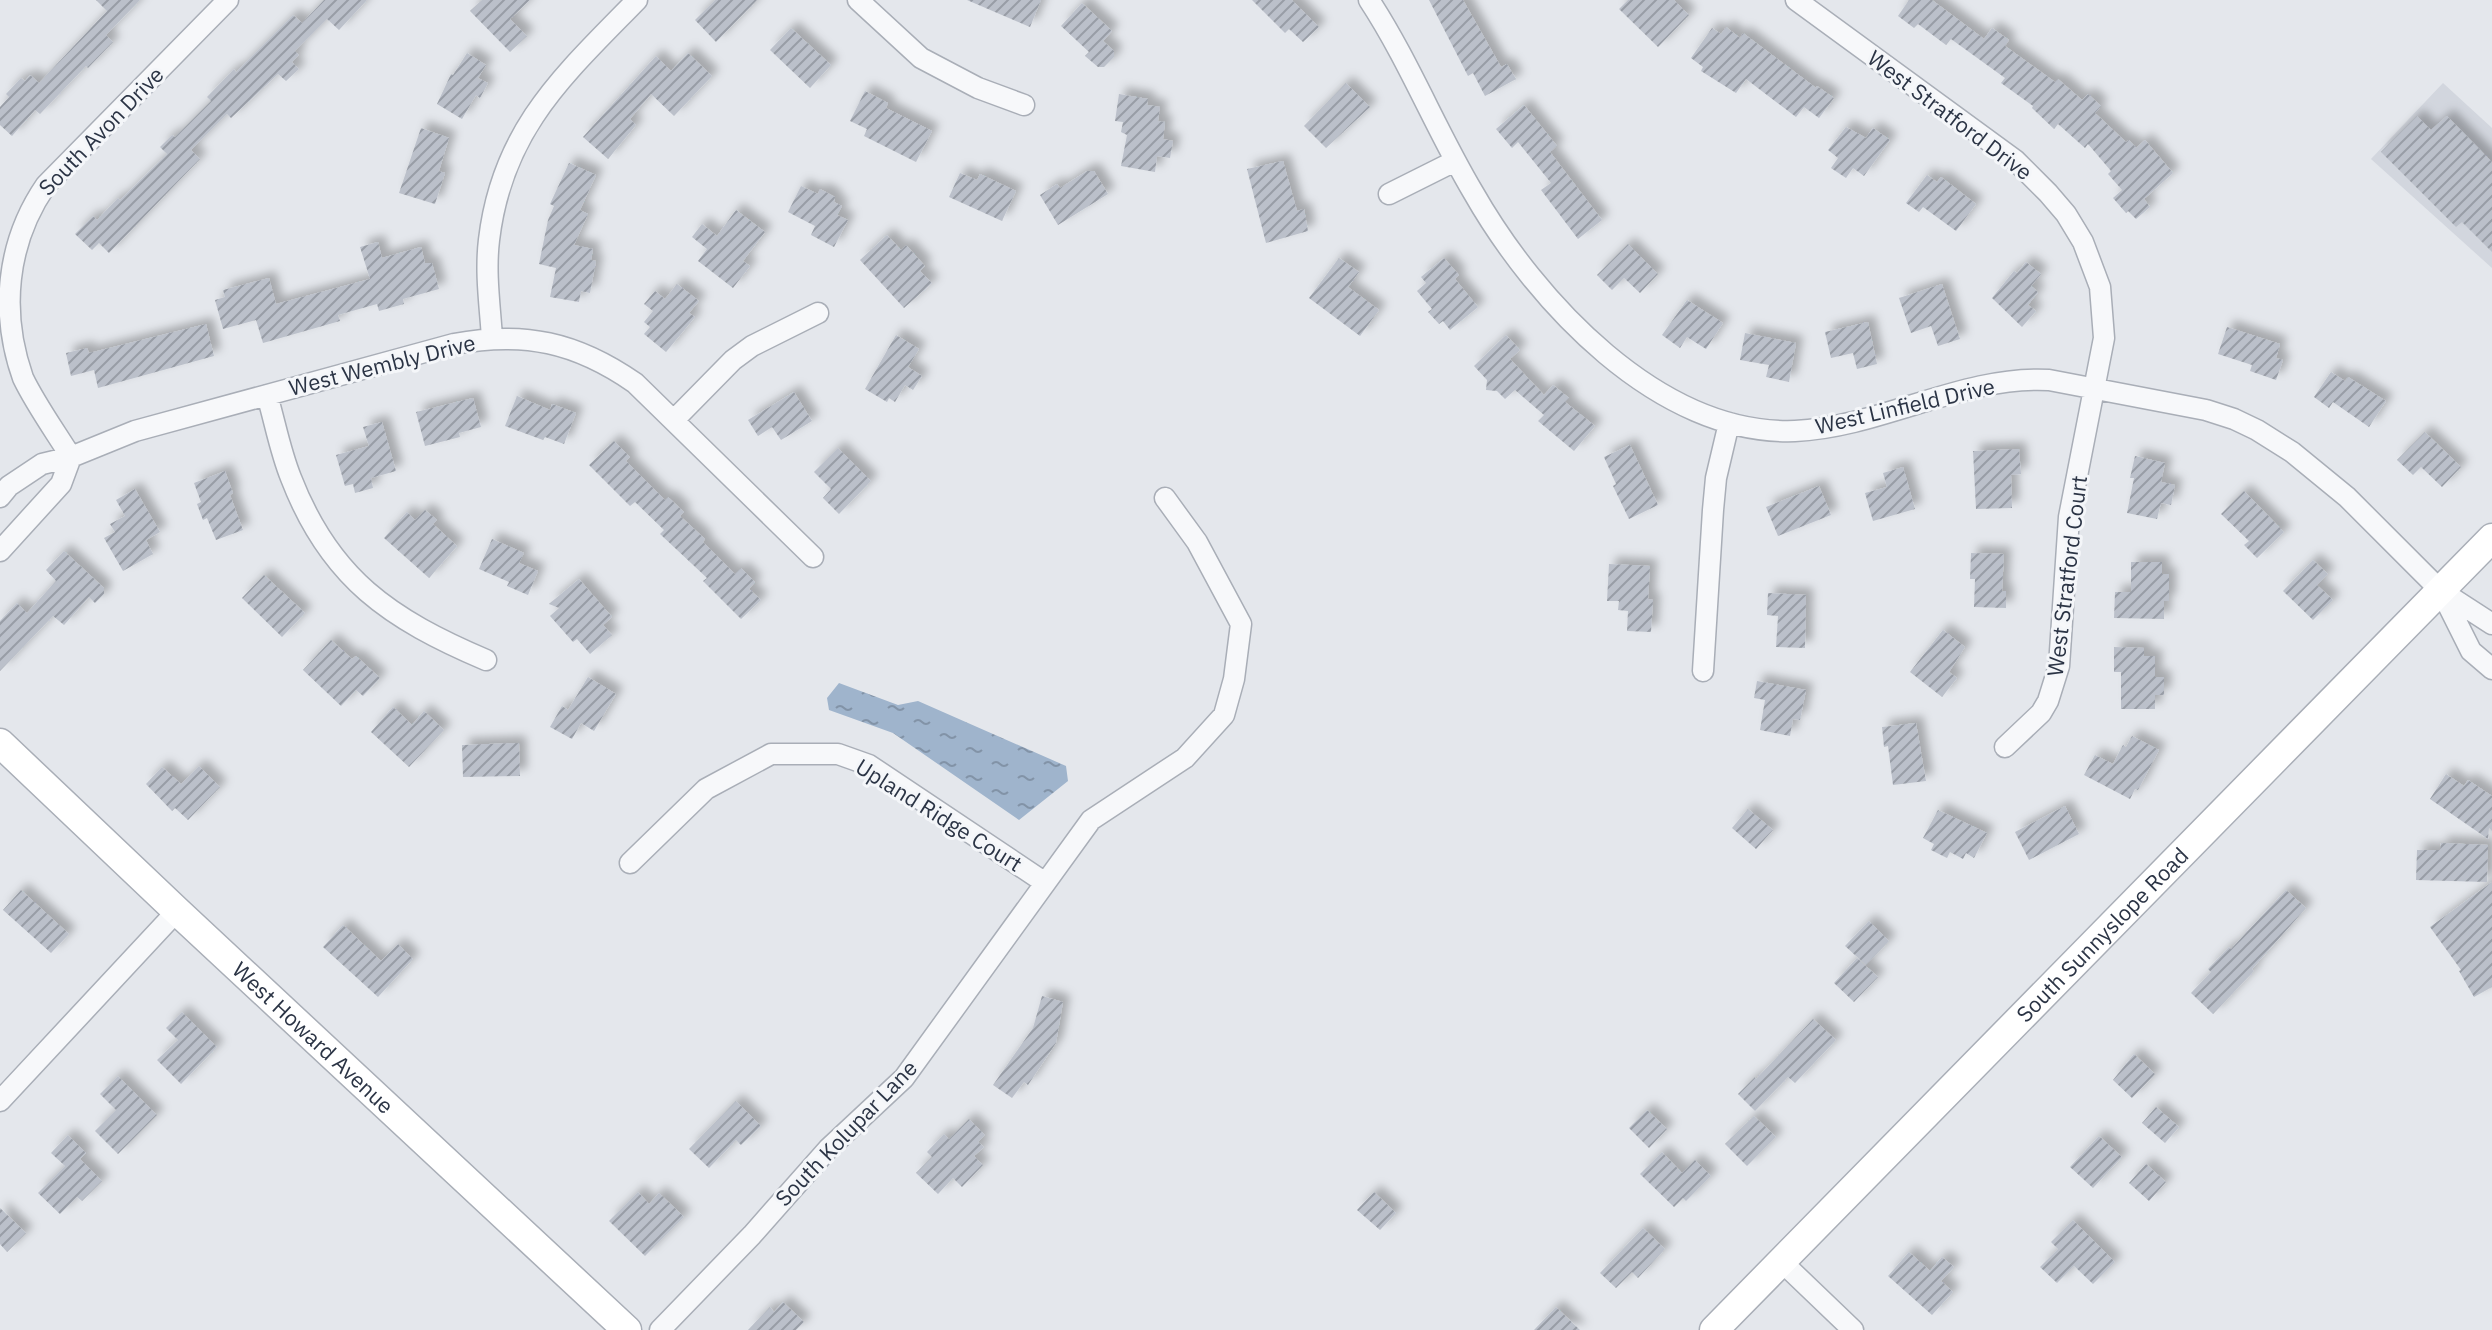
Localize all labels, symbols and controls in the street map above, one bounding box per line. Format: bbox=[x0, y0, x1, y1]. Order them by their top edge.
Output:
street label: West Stratford Drive bbox=[1862, 43, 2038, 186]
street label: South Avon Drive bbox=[32, 60, 170, 201]
street label: West Wembly Drive bbox=[286, 327, 478, 402]
street label: West Linfield Drive bbox=[1812, 371, 1998, 440]
street label: West Stratford Court bbox=[2040, 474, 2093, 678]
street label: Upland Ridge Court bbox=[850, 752, 1028, 878]
street label: South Sunnyslope Road bbox=[2010, 841, 2194, 1028]
street label: West Howard Avenue bbox=[227, 955, 400, 1120]
street label: South Kolupar Lane bbox=[768, 1053, 923, 1212]

